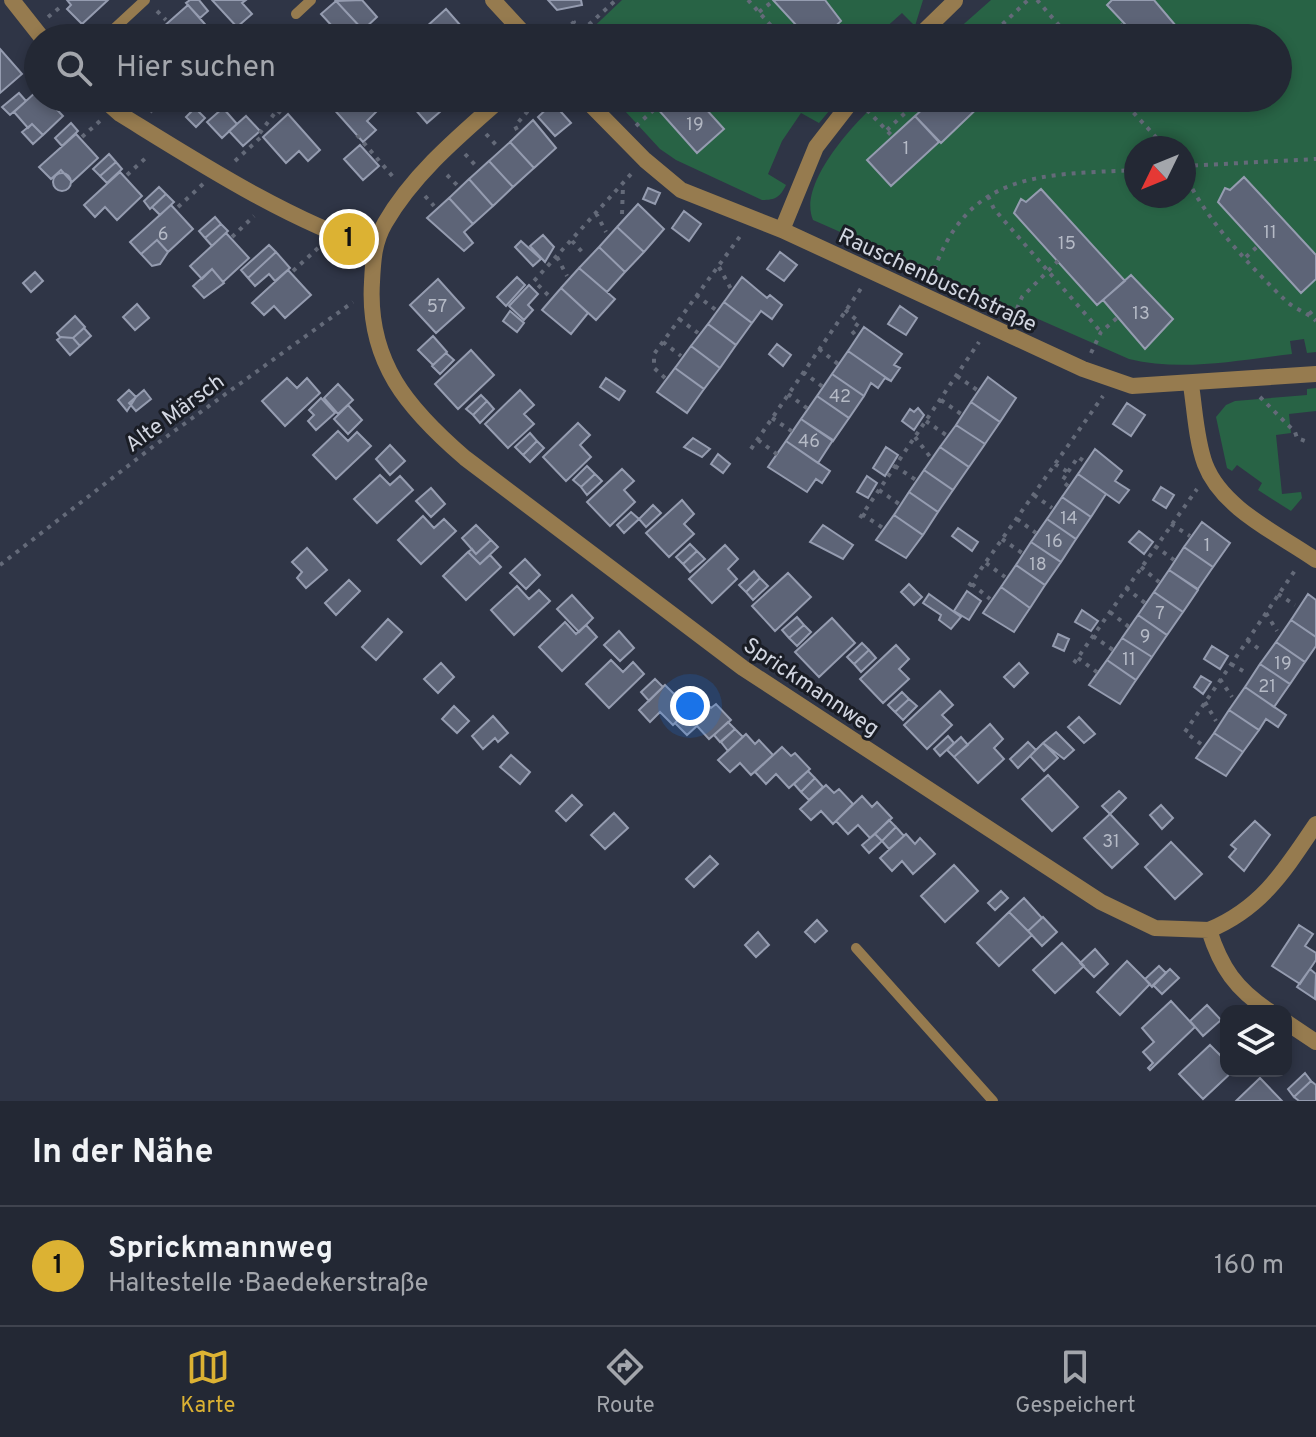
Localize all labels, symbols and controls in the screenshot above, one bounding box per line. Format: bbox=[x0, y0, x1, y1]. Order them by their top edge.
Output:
search box bbox=[24, 24, 1292, 112]
icon: search bbox=[52, 46, 96, 90]
text: Hier suchen bbox=[116, 50, 276, 87]
house number: 19 bbox=[686, 114, 704, 137]
north arrow bbox=[1124, 136, 1196, 208]
house number: 1 bbox=[903, 138, 909, 161]
pin: 1 bbox=[323, 209, 375, 269]
house number: 11 bbox=[1263, 222, 1277, 245]
street label: Rauschenbuschstraße bbox=[833, 223, 1041, 339]
house number: 6 bbox=[158, 224, 168, 247]
house number: 15 bbox=[1058, 233, 1076, 256]
house number: 57 bbox=[427, 296, 447, 319]
house number: 13 bbox=[1132, 303, 1150, 326]
street label: Alte Märsch bbox=[121, 369, 230, 459]
house number: 42 bbox=[829, 386, 851, 409]
house number: 46 bbox=[798, 431, 820, 454]
house number: 14 bbox=[1060, 508, 1078, 531]
house number: 16 bbox=[1045, 531, 1063, 554]
house number: 1 bbox=[1204, 535, 1210, 558]
house number: 18 bbox=[1029, 554, 1047, 577]
house number: 7 bbox=[1155, 603, 1165, 626]
house number: 9 bbox=[1140, 626, 1150, 649]
street label: Sprickmannweg bbox=[738, 633, 884, 743]
house number: 11 bbox=[1122, 649, 1136, 672]
house number: 19 bbox=[1274, 653, 1292, 676]
house number: 21 bbox=[1258, 676, 1276, 699]
your location bbox=[670, 686, 710, 726]
house number: 31 bbox=[1102, 831, 1120, 854]
map controls bbox=[1220, 1005, 1292, 1077]
button: layers bbox=[1220, 1005, 1292, 1077]
text: In der Nähe bbox=[32, 1132, 214, 1175]
text: Sprickmannweg bbox=[108, 1231, 333, 1268]
text: 1 bbox=[53, 1250, 63, 1283]
text: 160 m bbox=[1214, 1250, 1284, 1283]
text: Haltestelle · Baedekerstraße bbox=[108, 1268, 428, 1301]
tab: Karte bbox=[180, 1345, 235, 1420]
tab: Route bbox=[596, 1345, 655, 1420]
tab: Gespeichert bbox=[1015, 1345, 1136, 1420]

